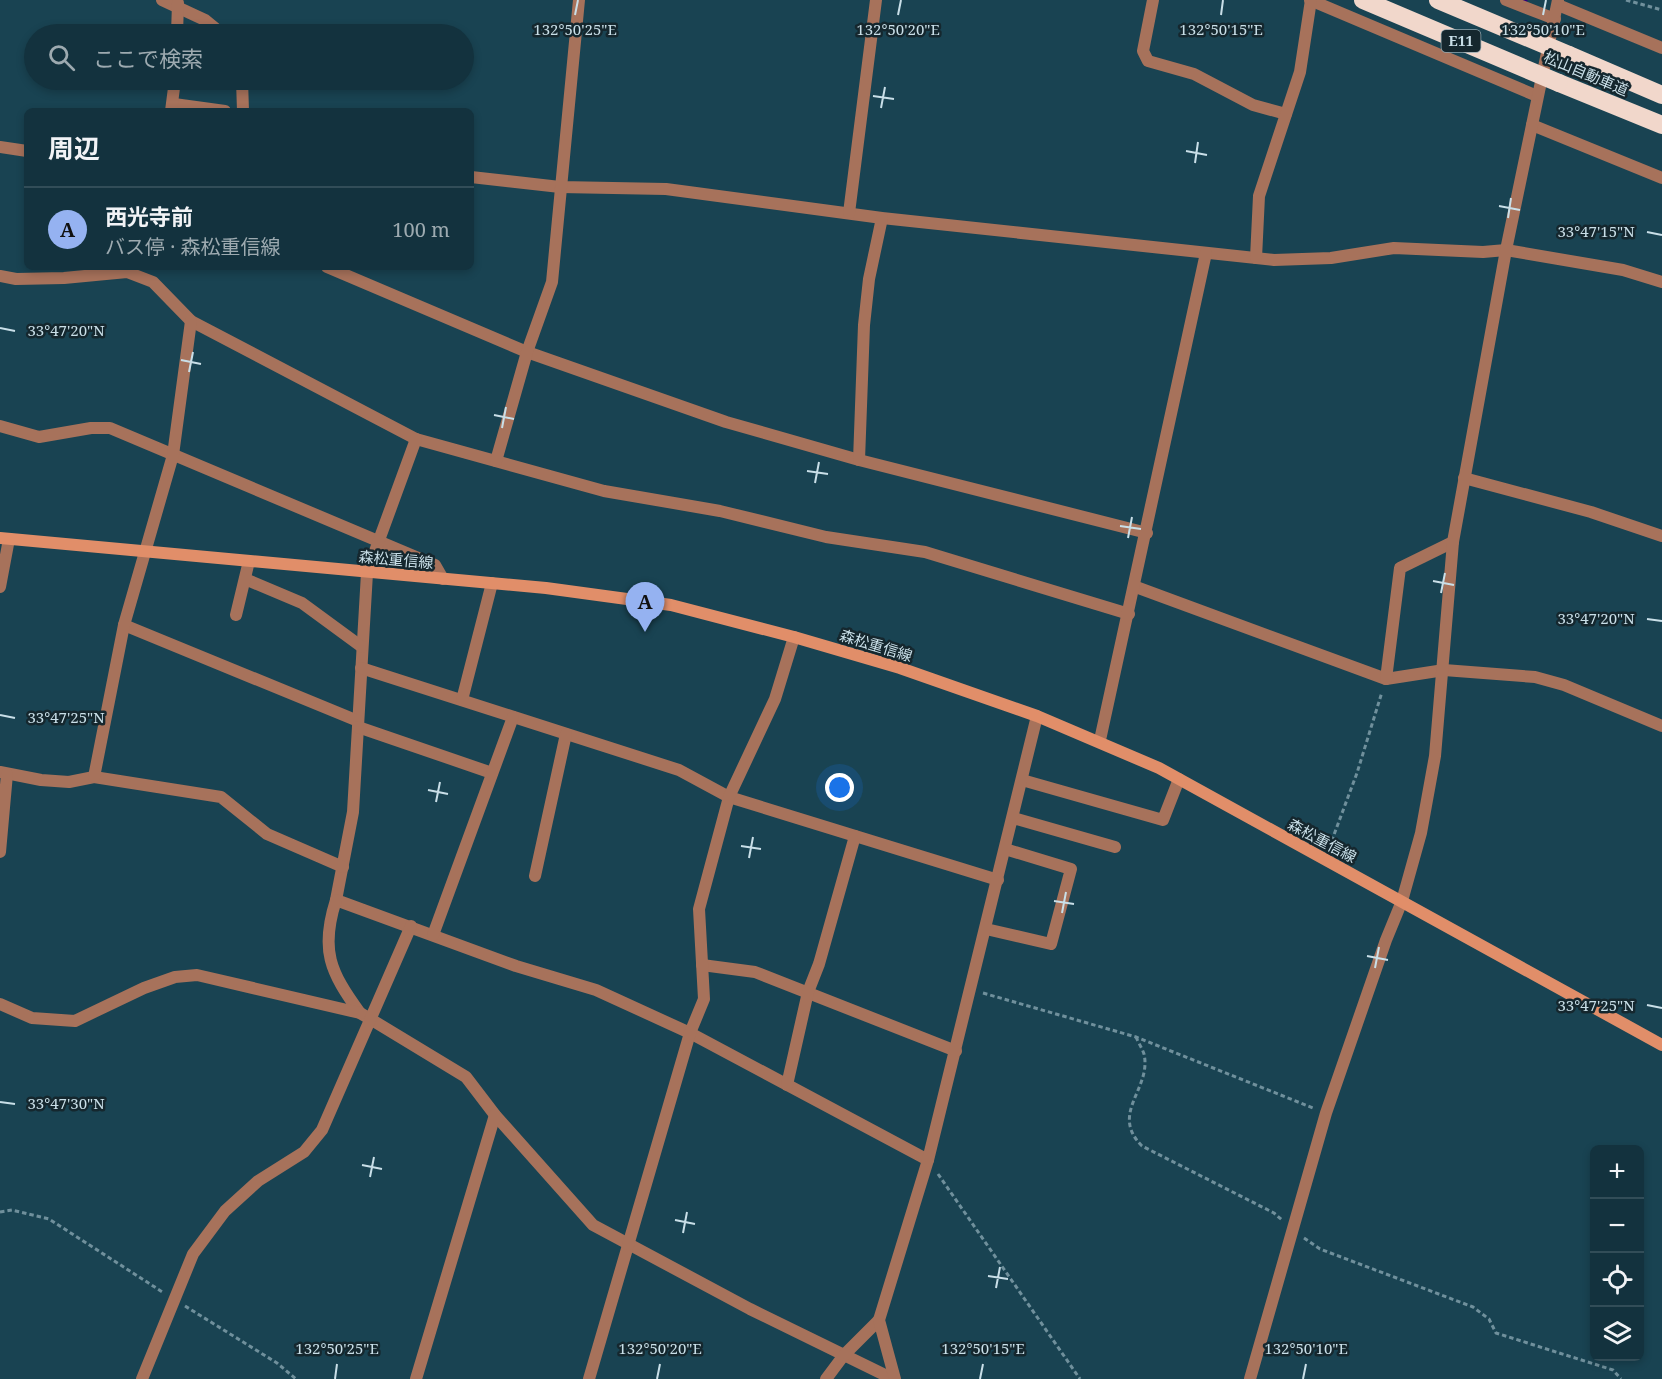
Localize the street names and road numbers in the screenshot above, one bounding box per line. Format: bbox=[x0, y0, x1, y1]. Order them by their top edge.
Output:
road number: E11 bbox=[1442, 30, 1480, 52]
street label: 松山自動車道 bbox=[1541, 46, 1632, 100]
street label: 森松重信線 bbox=[358, 546, 434, 572]
street label: 森松重信線 bbox=[837, 625, 915, 666]
street label: 森松重信線 bbox=[1285, 814, 1360, 867]

